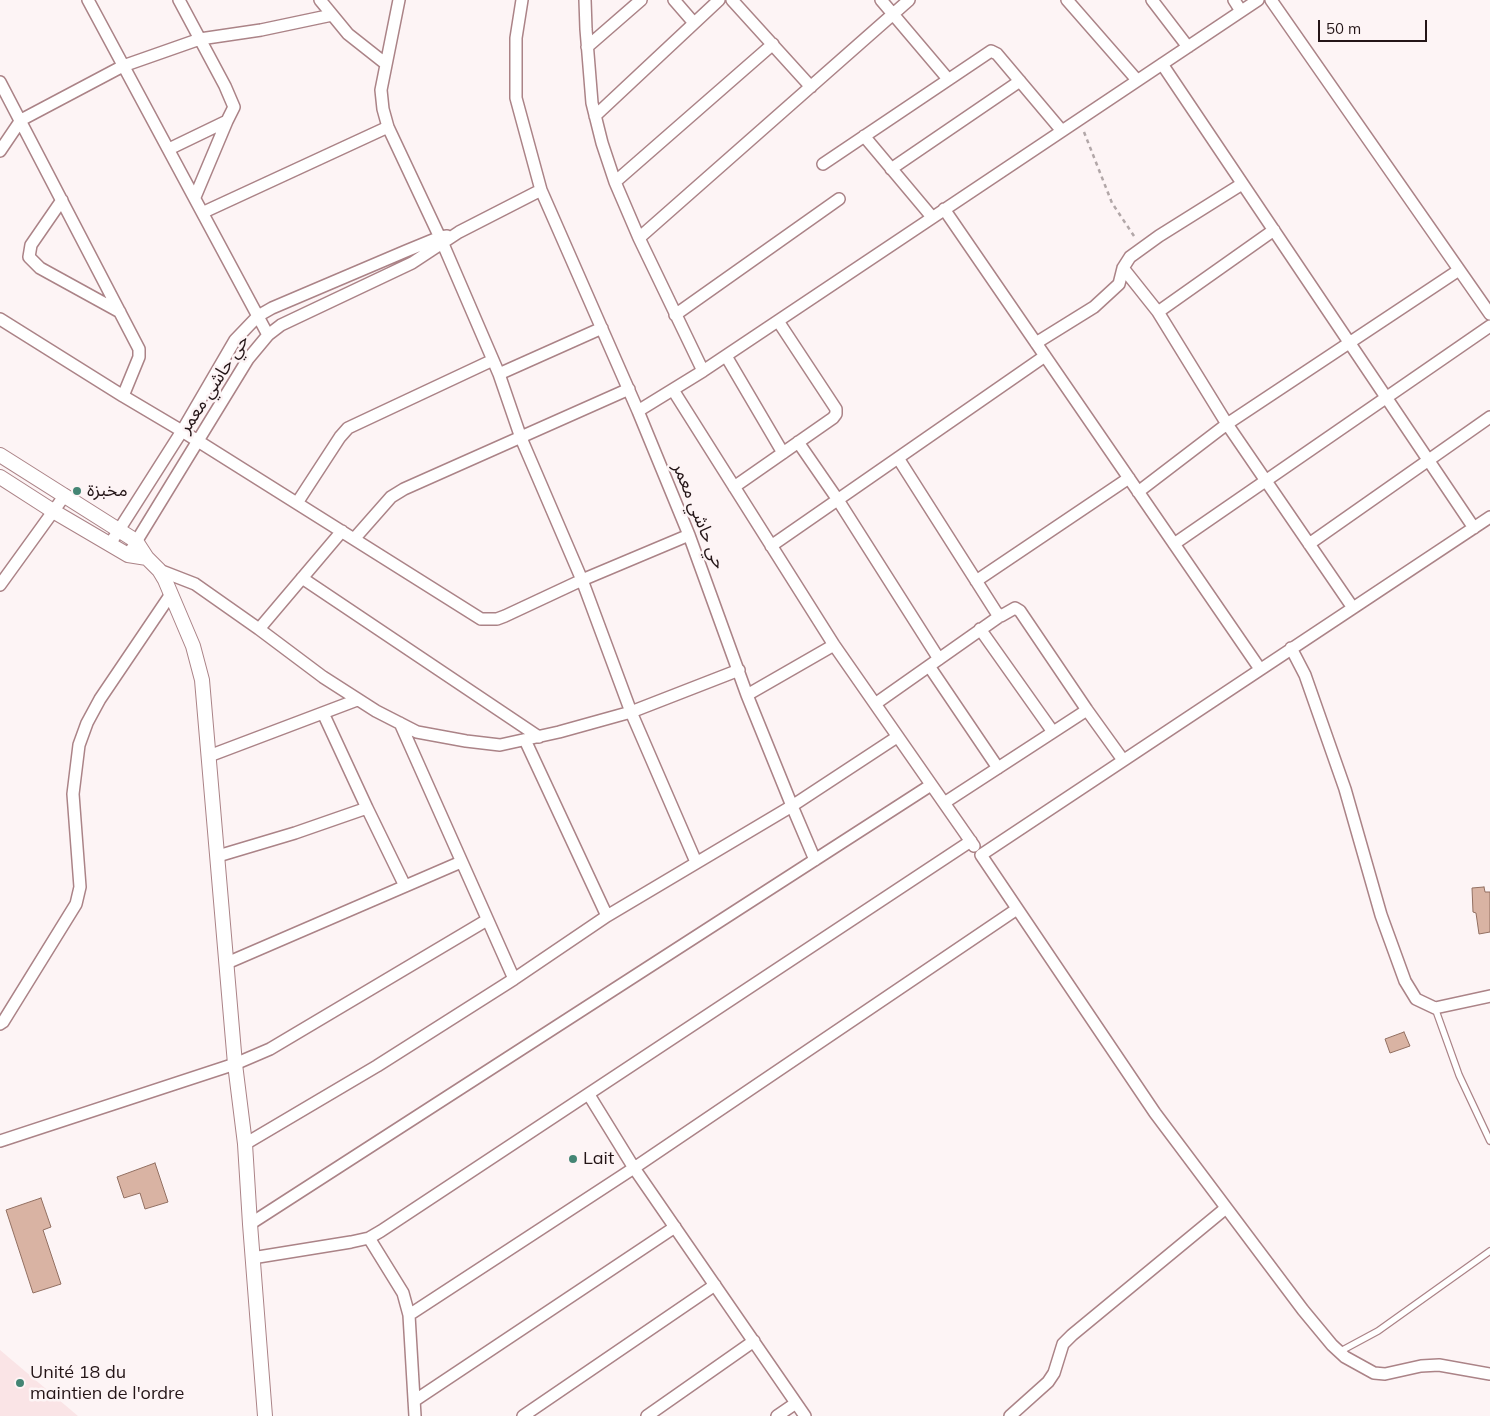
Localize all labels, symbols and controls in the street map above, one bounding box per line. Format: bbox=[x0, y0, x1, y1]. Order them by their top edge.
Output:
scale bar bbox=[1320, 10, 1429, 42]
text: 50 m bbox=[1326, 19, 1361, 38]
street label: حي حاشي معمر bbox=[174, 331, 254, 437]
street label: حي حاشي معمر bbox=[668, 460, 730, 572]
place label: مخبزة bbox=[87, 480, 128, 502]
marker: مخبزة bbox=[71, 485, 83, 497]
place label: Lait bbox=[583, 1148, 614, 1170]
marker: Lait bbox=[567, 1153, 579, 1165]
place label: Unité 18 du maintien de l'ordre bbox=[30, 1362, 184, 1405]
marker: Unité 18 du maintien de l'ordre bbox=[14, 1377, 26, 1389]

